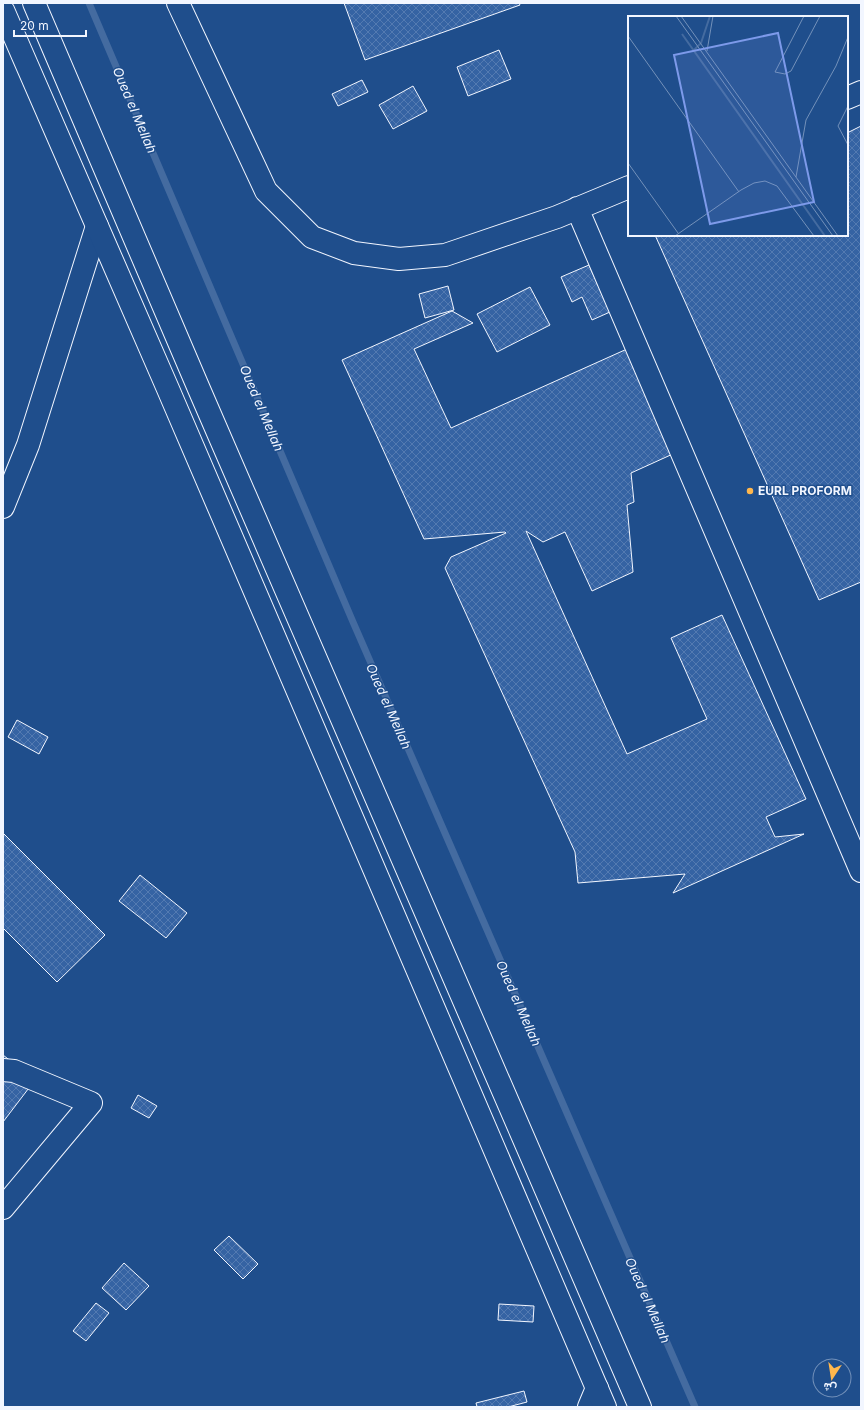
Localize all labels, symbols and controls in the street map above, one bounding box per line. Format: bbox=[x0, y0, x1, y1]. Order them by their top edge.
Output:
scale bar bbox=[14, 12, 86, 38]
inset map bbox=[628, 16, 848, 236]
text: 20 m bbox=[20, 18, 49, 33]
water label: Oued el Mellah bbox=[110, 64, 161, 156]
water label: Oued el Mellah bbox=[237, 362, 288, 454]
place label: EURL PROFORM bbox=[758, 483, 852, 498]
marker: EURL PROFORM bbox=[745, 486, 755, 496]
water label: Oued el Mellah bbox=[363, 661, 415, 752]
water label: Oued el Mellah bbox=[493, 958, 545, 1049]
water label: Oued el Mellah bbox=[622, 1255, 674, 1346]
north arrow bbox=[812, 1358, 852, 1398]
text: ش bbox=[822, 1380, 838, 1396]

